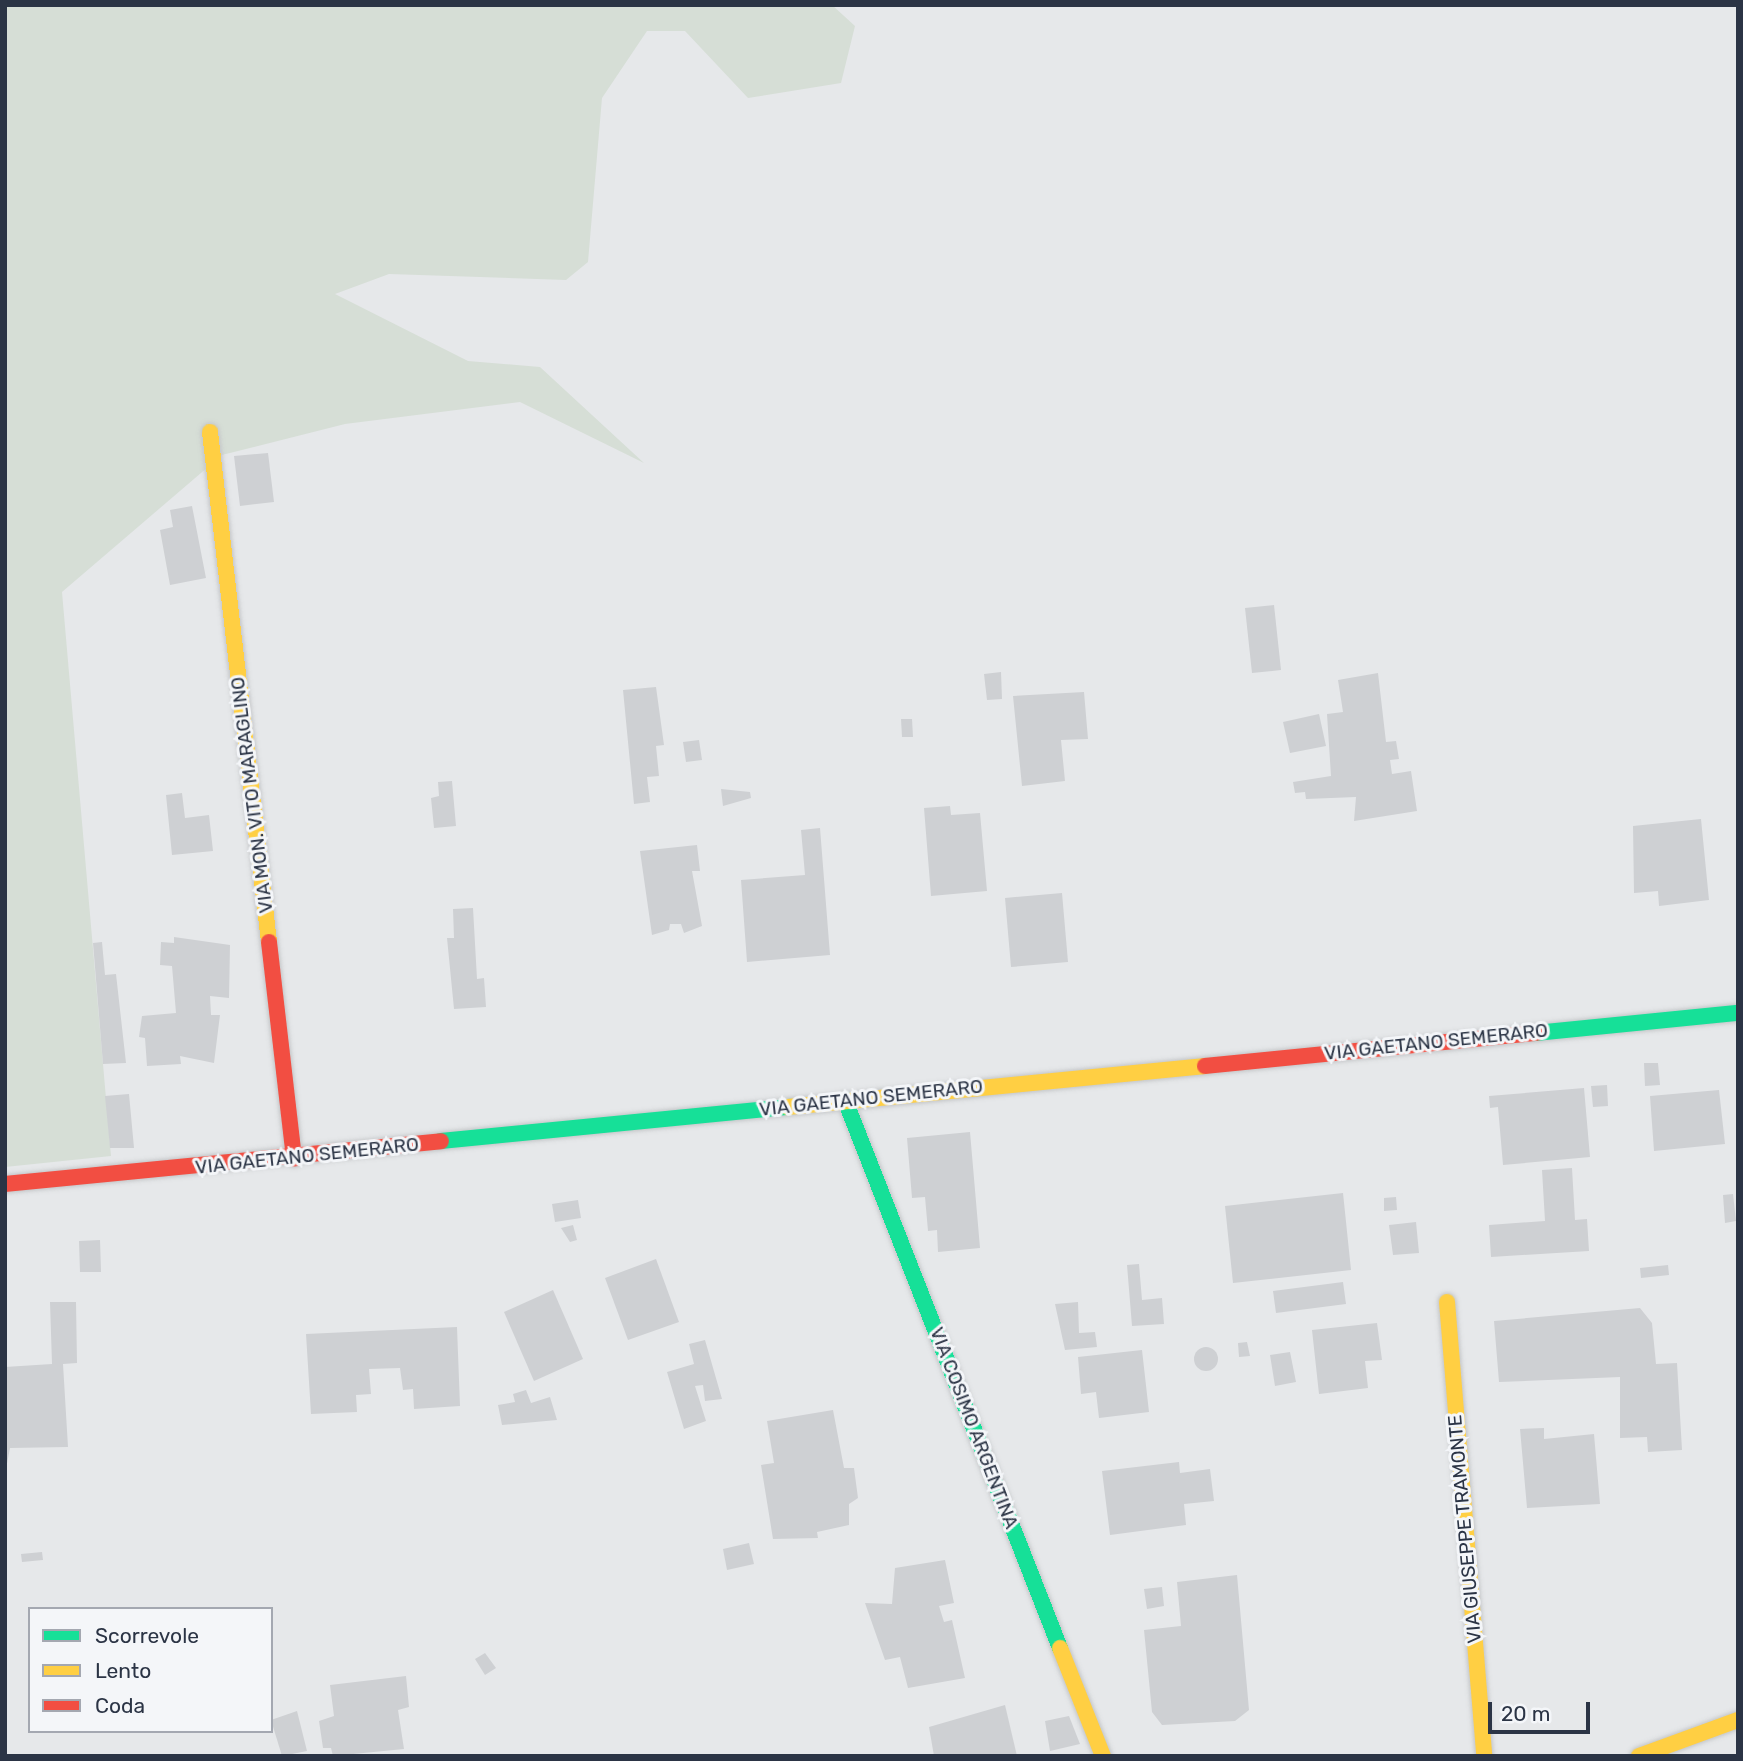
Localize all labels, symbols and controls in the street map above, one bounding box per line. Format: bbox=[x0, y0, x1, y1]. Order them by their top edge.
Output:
street label: VIA MON. VITO MARAGLINO bbox=[226, 675, 278, 915]
street label: VIA GAETANO SEMERARO bbox=[1323, 1019, 1549, 1065]
street label: VIA GAETANO SEMERARO bbox=[758, 1075, 984, 1121]
street label: VIA GAETANO SEMERARO bbox=[194, 1133, 420, 1179]
street label: VIA COSIMO ARGENTINA bbox=[925, 1324, 1023, 1532]
street label: VIA GIUSEPPE TRAMONTE bbox=[1444, 1413, 1486, 1645]
legend bbox=[28, 1607, 273, 1733]
text: Scorrevole bbox=[95, 1623, 199, 1648]
text: Lento bbox=[95, 1658, 151, 1683]
scale bar bbox=[1491, 1688, 1592, 1732]
text: Coda bbox=[95, 1693, 145, 1718]
text: 20 m bbox=[1501, 1701, 1550, 1726]

